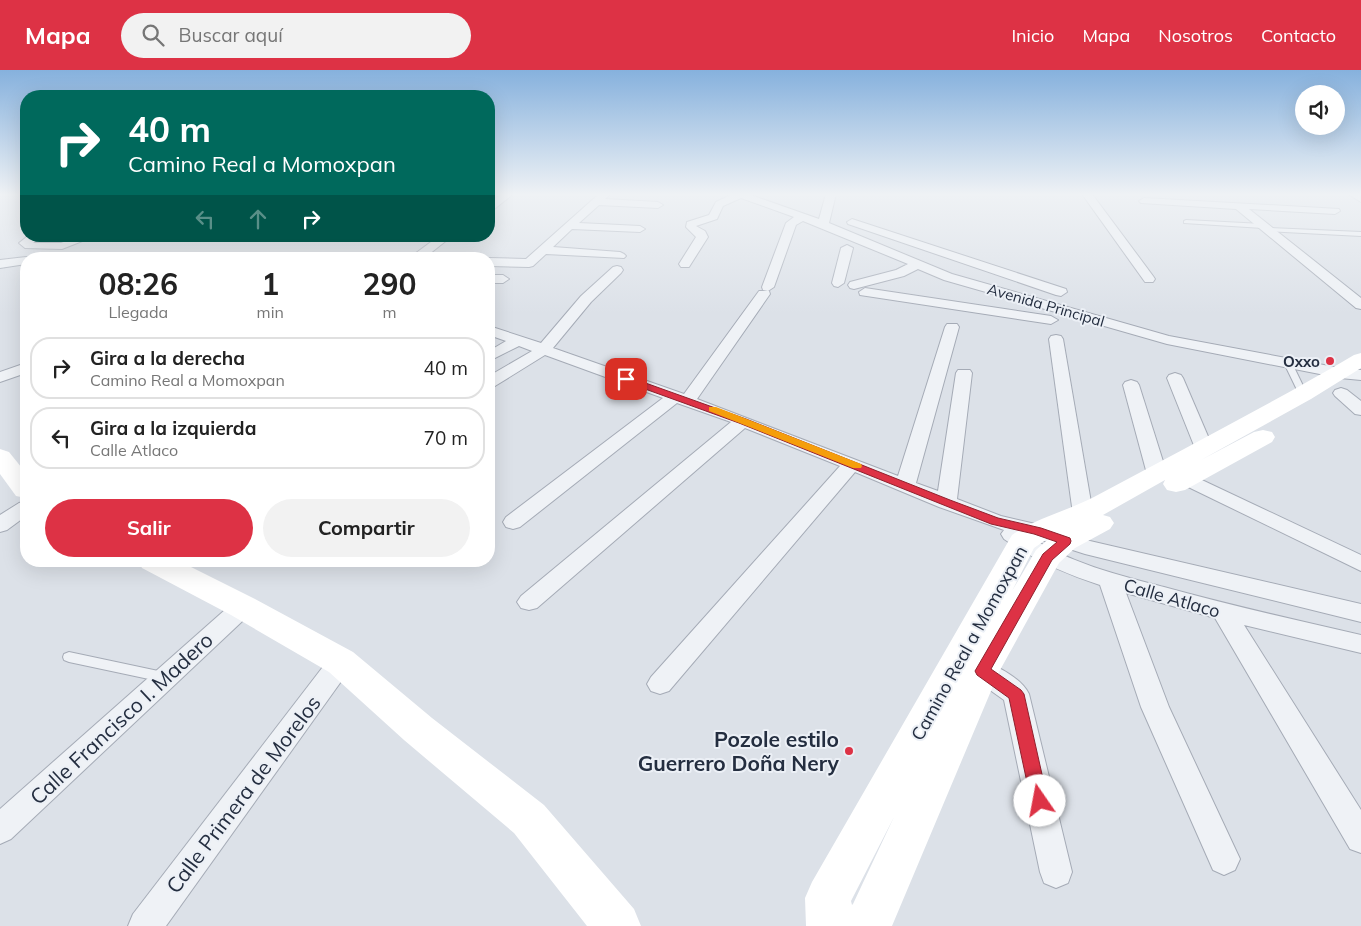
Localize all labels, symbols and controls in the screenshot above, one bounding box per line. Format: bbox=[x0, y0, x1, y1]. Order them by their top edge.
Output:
search box bbox=[121, 13, 471, 58]
text: Mapa bbox=[25, 20, 91, 50]
icon: search bbox=[139, 21, 167, 49]
text: Buscar aquí bbox=[179, 23, 283, 47]
text: Inicio bbox=[1011, 24, 1054, 47]
text: Mapa bbox=[1082, 24, 1130, 47]
text: Nosotros bbox=[1158, 24, 1233, 47]
text: Contacto bbox=[1261, 24, 1336, 47]
map controls bbox=[1295, 85, 1345, 135]
button: sound bbox=[1295, 85, 1345, 135]
text: 40 m bbox=[128, 107, 211, 151]
icon: right bbox=[45, 110, 110, 175]
text: Camino Real a Momoxpan bbox=[128, 150, 396, 178]
icon: left bbox=[191, 205, 219, 233]
icon: ahead bbox=[244, 205, 272, 233]
icon: right bbox=[297, 205, 325, 233]
text: 08:26 bbox=[99, 265, 178, 303]
text: 1 bbox=[261, 265, 279, 303]
text: 290 bbox=[362, 265, 416, 303]
street label: Avenida Principal bbox=[985, 279, 1107, 331]
text: Llegada bbox=[108, 302, 168, 322]
text: min bbox=[257, 302, 284, 322]
text: m bbox=[382, 302, 396, 322]
text: Gira a la derecha bbox=[90, 346, 245, 370]
place label: Oxxo bbox=[1283, 352, 1320, 371]
icon: right bbox=[47, 354, 75, 382]
marker: Oxxo bbox=[1324, 355, 1336, 367]
text: 40 m bbox=[424, 356, 468, 380]
pin bbox=[605, 358, 647, 400]
icon: arrive bbox=[612, 365, 640, 393]
text: Camino Real a Momoxpan bbox=[90, 370, 285, 390]
text: Gira a la izquierda bbox=[90, 416, 256, 440]
icon: left bbox=[47, 424, 75, 452]
text: 70 m bbox=[424, 426, 468, 450]
text: Calle Atlaco bbox=[90, 440, 178, 460]
button: Salir bbox=[45, 499, 253, 557]
button: Compartir bbox=[263, 499, 470, 557]
street label: Camino Real a Momoxpan bbox=[906, 542, 1032, 744]
street label: Calle Atlaco bbox=[1121, 573, 1223, 623]
street label: Calle Francisco I. Madero bbox=[24, 626, 218, 810]
street label: Calle Primera de Morelos bbox=[160, 690, 326, 898]
place label: Pozole estilo Guerrero Doña Nery bbox=[638, 726, 840, 776]
marker: Pozole estilo Guerrero Doña Nery bbox=[843, 745, 855, 757]
position arrow bbox=[1013, 774, 1065, 826]

